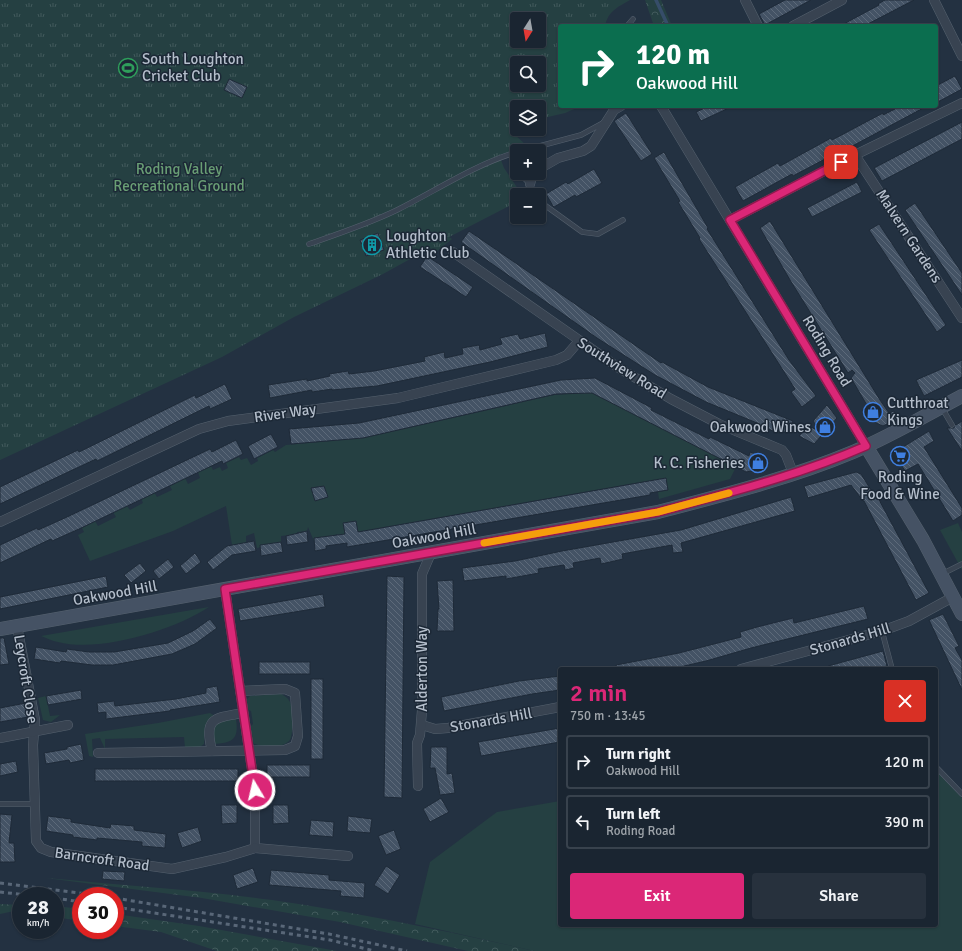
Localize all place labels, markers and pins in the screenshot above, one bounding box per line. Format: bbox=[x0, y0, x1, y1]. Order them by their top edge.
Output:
place label: South Loughton Cricket Club bbox=[142, 50, 244, 85]
sports icon: South Loughton Cricket Club bbox=[117, 57, 139, 79]
pin bbox=[824, 145, 858, 179]
place label: Loughton Athletic Club bbox=[386, 227, 469, 262]
building icon: Loughton Athletic Club bbox=[361, 234, 383, 256]
place label: Cutthroat Kings bbox=[887, 394, 949, 429]
shop icon: Cutthroat Kings bbox=[862, 401, 884, 423]
shop icon: Oakwood Wines bbox=[814, 416, 836, 438]
place label: Oakwood Wines bbox=[710, 418, 811, 436]
supermarket icon: Roding Food & Wine bbox=[889, 445, 911, 467]
shop icon: K. C. Fisheries bbox=[747, 452, 769, 474]
place label: K. C. Fisheries bbox=[653, 454, 744, 472]
place label: Roding Food & Wine bbox=[860, 468, 940, 503]

